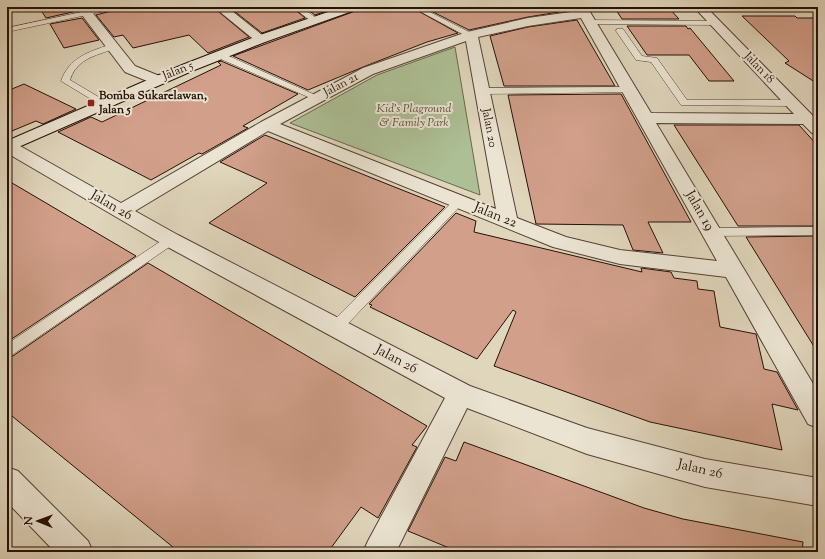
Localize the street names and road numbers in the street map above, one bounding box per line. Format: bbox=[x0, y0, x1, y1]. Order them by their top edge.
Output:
street label: Jalan 18 bbox=[739, 47, 779, 88]
street label: Jalan 5 bbox=[159, 57, 196, 86]
street label: Jalan 21 bbox=[319, 68, 362, 102]
street label: Jalan 20 bbox=[476, 106, 502, 149]
street label: Jalan 26 bbox=[85, 185, 136, 226]
street label: Jalan 19 bbox=[679, 186, 719, 235]
street label: Jalan 22 bbox=[469, 198, 520, 234]
street label: Jalan 26 bbox=[370, 340, 421, 380]
street label: Jalan 26 bbox=[675, 455, 725, 485]

